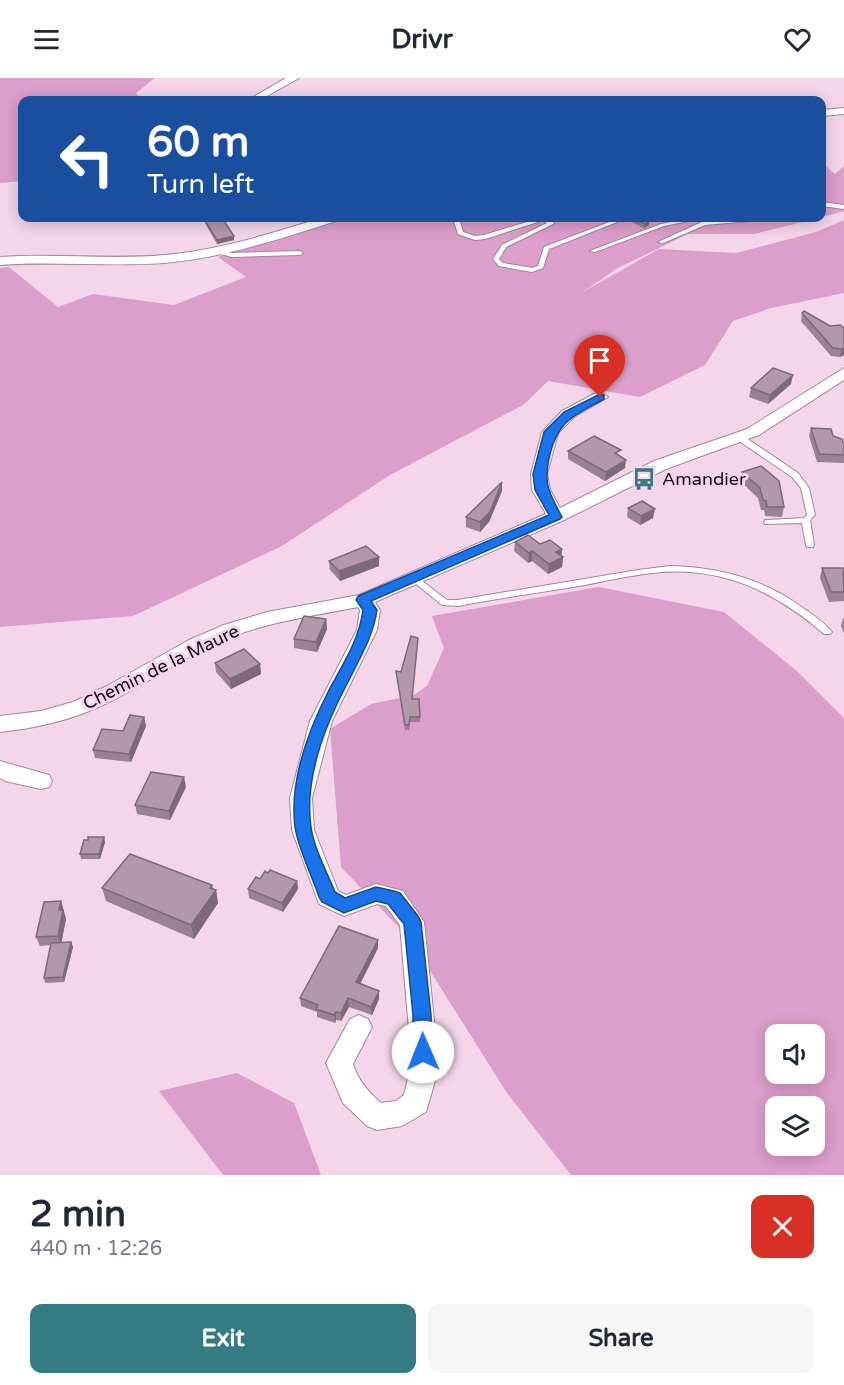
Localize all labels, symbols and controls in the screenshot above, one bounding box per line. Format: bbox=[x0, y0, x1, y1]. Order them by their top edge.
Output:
icon: menu bbox=[30, 23, 63, 56]
text: Drivr bbox=[391, 23, 453, 56]
icon: heart bbox=[781, 23, 814, 56]
text: 60 m bbox=[147, 117, 249, 168]
icon: left bbox=[48, 120, 126, 198]
text: Turn left bbox=[147, 168, 254, 201]
pin bbox=[574, 335, 625, 397]
icon: arrive bbox=[583, 344, 616, 377]
bus stop icon: Amandier bbox=[631, 466, 657, 492]
place label: Amandier bbox=[662, 468, 746, 490]
street label: Chemin de la Maure bbox=[79, 620, 243, 714]
position arrow bbox=[391, 1020, 455, 1084]
map controls bbox=[765, 1024, 825, 1156]
button: sound bbox=[765, 1024, 825, 1084]
button: layers bbox=[765, 1096, 825, 1156]
text: 2 min bbox=[30, 1193, 126, 1236]
button: close bbox=[751, 1195, 814, 1258]
text: 440 m · 12:26 bbox=[30, 1237, 162, 1261]
button: Exit bbox=[30, 1304, 416, 1373]
button: Share bbox=[428, 1304, 814, 1373]

